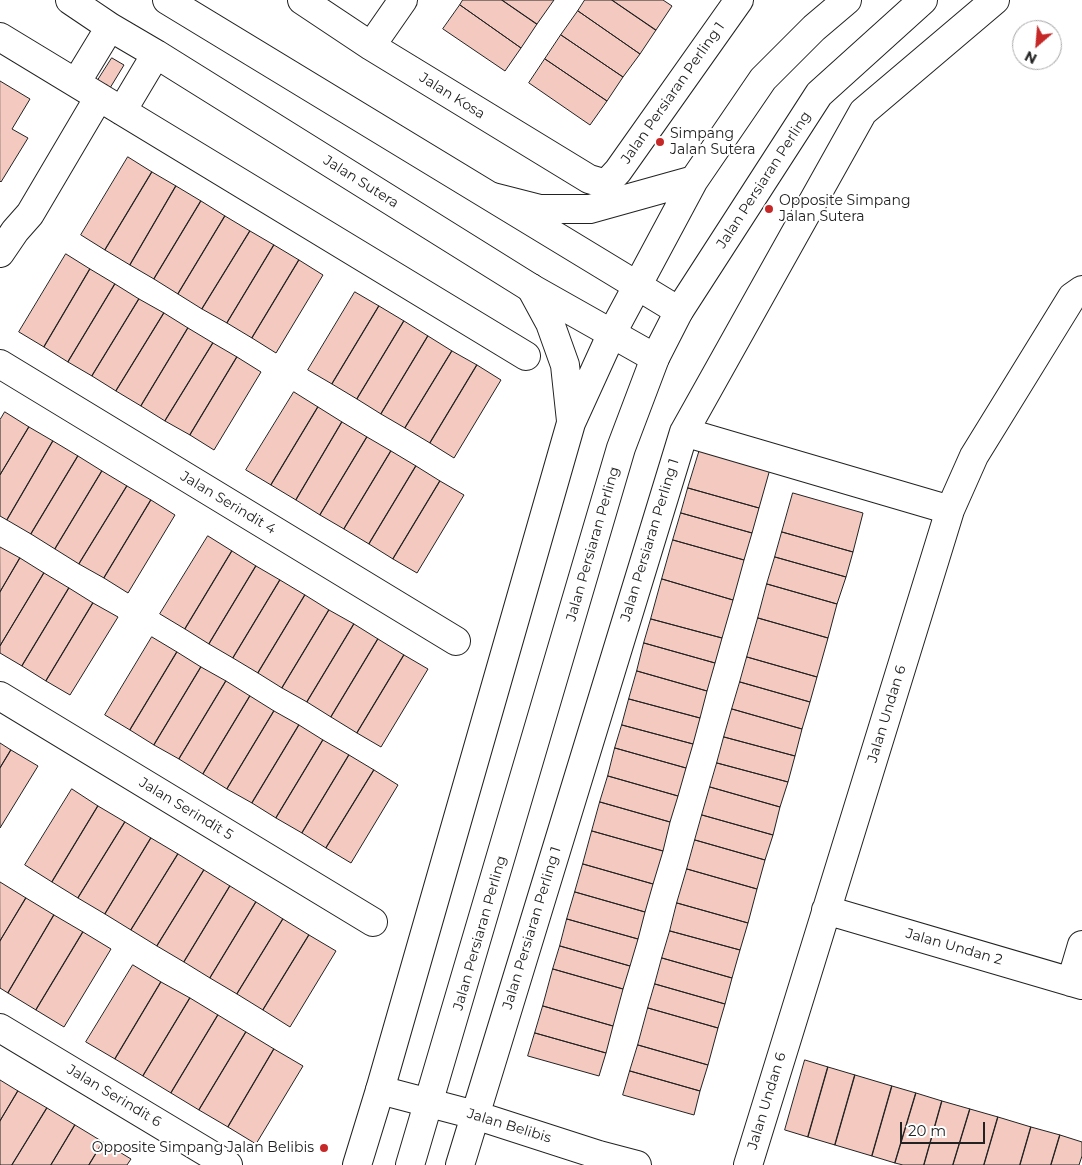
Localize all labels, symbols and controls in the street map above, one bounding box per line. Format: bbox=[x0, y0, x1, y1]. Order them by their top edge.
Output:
street label: Jalan Persiaran Perling 1 bbox=[618, 19, 728, 167]
north arrow bbox=[1012, 20, 1062, 70]
text: N bbox=[1022, 47, 1040, 68]
street label: Jalan Kosa bbox=[416, 69, 488, 123]
street label: Jalan Persiaran Perling bbox=[713, 108, 815, 252]
place label: Simpang Jalan Sutera bbox=[670, 126, 756, 158]
marker: Simpang Jalan Sutera bbox=[654, 136, 666, 148]
street label: Jalan Sutera bbox=[320, 152, 402, 212]
place label: Opposite Simpang Jalan Sutera bbox=[779, 193, 911, 226]
marker: Opposite Simpang Jalan Sutera bbox=[763, 203, 775, 215]
street label: Jalan Persiaran Perling 1 bbox=[617, 457, 683, 623]
street label: Jalan Persiaran Perling bbox=[563, 465, 623, 623]
street label: Jalan Serindit 4 bbox=[177, 468, 279, 538]
street label: Jalan Undan 6 bbox=[864, 664, 910, 764]
street label: Jalan Serindit 5 bbox=[136, 774, 236, 844]
street label: Jalan Persiaran Perling 1 bbox=[499, 845, 565, 1011]
street label: Jalan Persiaran Perling bbox=[450, 854, 510, 1012]
street label: Jalan Undan 2 bbox=[904, 925, 1004, 969]
street label: Jalan Undan 6 bbox=[744, 1051, 790, 1151]
street label: Jalan Serindit 6 bbox=[64, 1061, 164, 1131]
street label: Jalan Belibis bbox=[465, 1105, 553, 1147]
scale bar bbox=[902, 1112, 987, 1144]
text: 20 m bbox=[908, 1121, 946, 1140]
place label: Opposite Simpang Jalan Belibis bbox=[92, 1140, 314, 1156]
marker: Opposite Simpang Jalan Belibis bbox=[318, 1142, 330, 1154]

